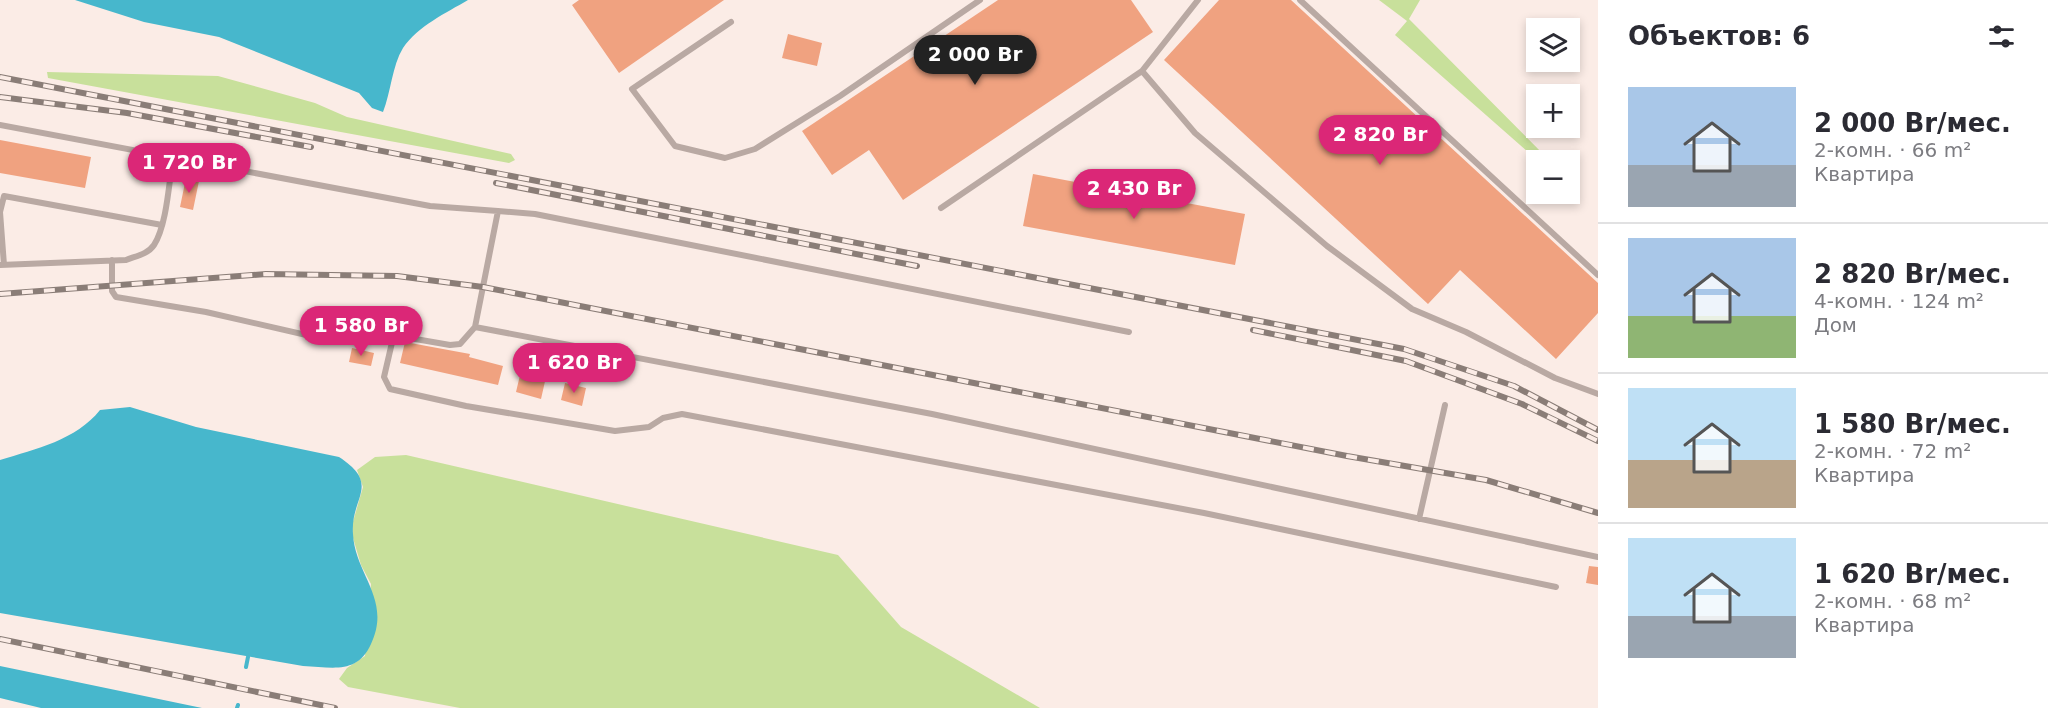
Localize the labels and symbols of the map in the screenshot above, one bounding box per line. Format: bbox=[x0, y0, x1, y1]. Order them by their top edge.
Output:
pin: 2 000 Br bbox=[913, 35, 1037, 86]
pin: 2 820 Br bbox=[1318, 115, 1442, 166]
pin: 1 720 Br bbox=[127, 143, 251, 194]
pin: 2 430 Br bbox=[1072, 169, 1196, 220]
pin: 1 580 Br bbox=[299, 306, 423, 357]
pin: 1 620 Br bbox=[512, 343, 636, 394]

